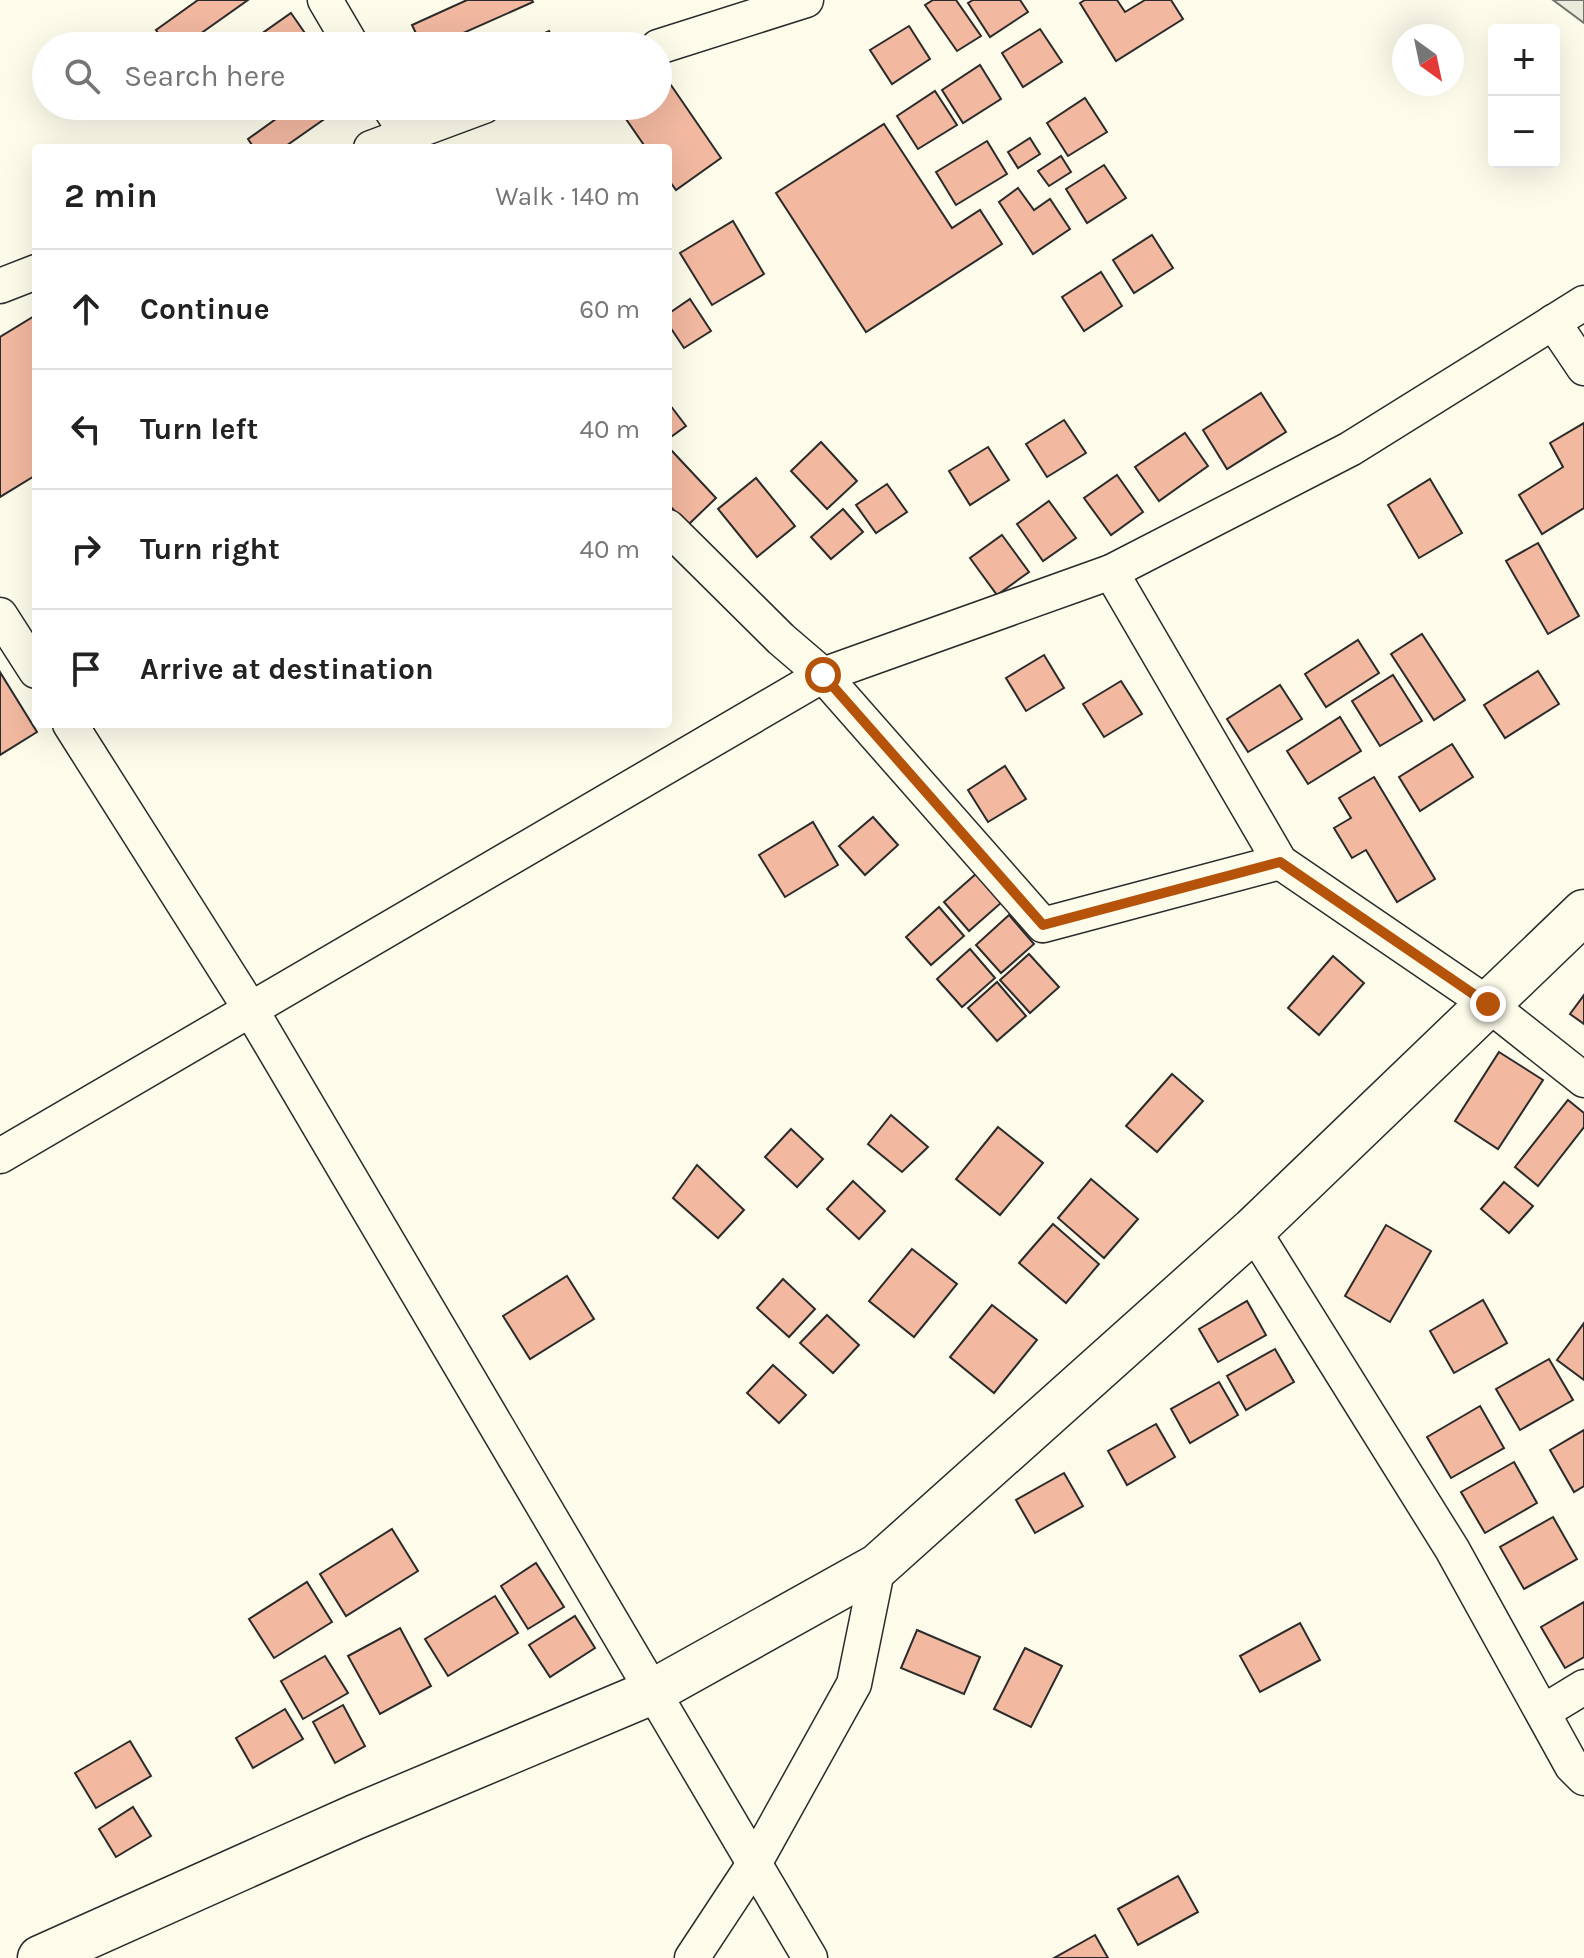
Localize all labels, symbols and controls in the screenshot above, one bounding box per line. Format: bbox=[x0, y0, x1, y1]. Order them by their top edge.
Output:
north arrow bbox=[1392, 24, 1464, 96]
map controls bbox=[1488, 24, 1560, 168]
button: + bbox=[1488, 24, 1560, 96]
search box bbox=[32, 32, 672, 120]
icon: search bbox=[60, 54, 104, 98]
text: Search here bbox=[124, 58, 285, 94]
button: − bbox=[1488, 96, 1560, 168]
text: 2 min bbox=[64, 176, 158, 216]
text: Walk · 140 m bbox=[495, 181, 640, 212]
icon: ahead bbox=[64, 287, 108, 331]
text: Continue bbox=[140, 291, 270, 327]
text: 60 m bbox=[579, 294, 640, 325]
icon: left bbox=[64, 407, 108, 451]
text: Turn left bbox=[140, 411, 258, 447]
text: 40 m bbox=[580, 414, 640, 445]
icon: right bbox=[64, 527, 108, 571]
text: Turn right bbox=[140, 531, 280, 567]
text: 40 m bbox=[580, 534, 640, 565]
icon: arrive bbox=[64, 647, 108, 691]
text: Arrive at destination bbox=[140, 651, 434, 687]
route start bbox=[805, 657, 841, 693]
route end bbox=[1470, 986, 1506, 1022]

